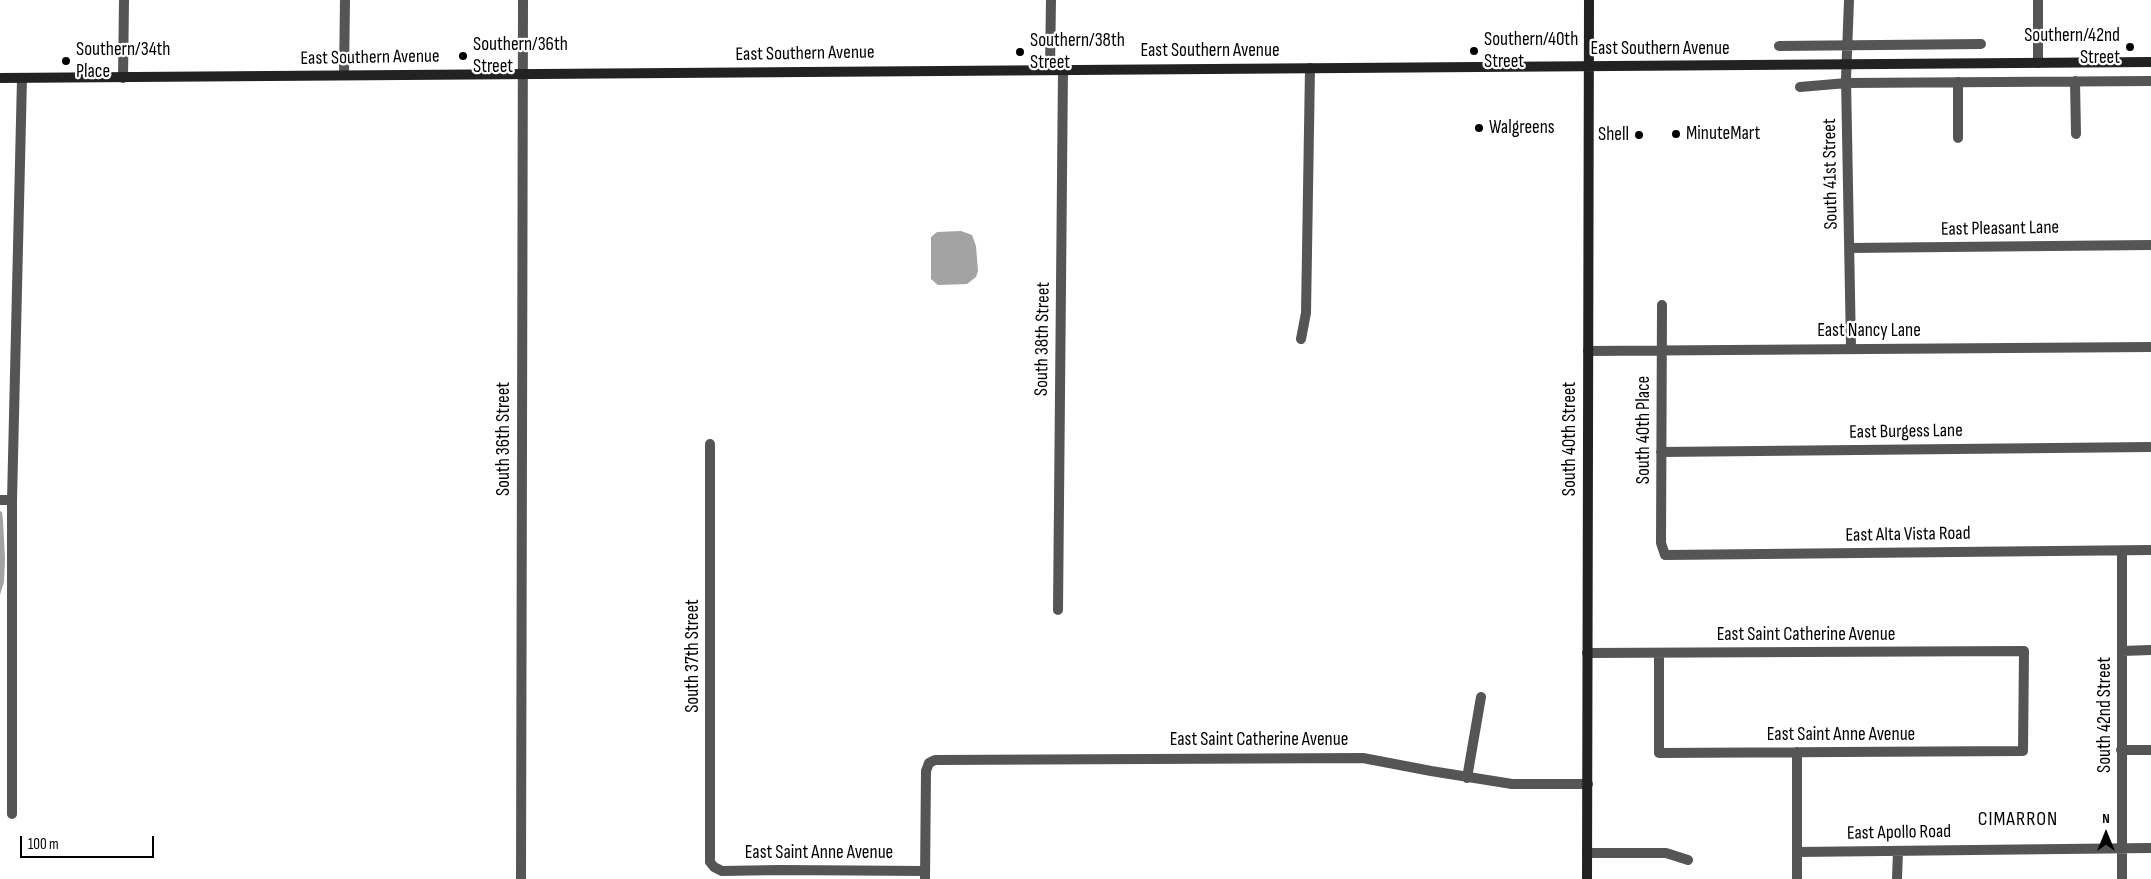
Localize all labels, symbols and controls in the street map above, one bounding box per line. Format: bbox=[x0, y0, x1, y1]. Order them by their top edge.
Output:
place label: Southern/42nd Street bbox=[2024, 25, 2120, 69]
place label: Southern/40th Street bbox=[1484, 29, 1578, 73]
place label: Southern/38th Street bbox=[1030, 30, 1125, 74]
place label: Southern/36th Street bbox=[473, 34, 568, 78]
street label: East Southern Avenue bbox=[1590, 38, 1730, 60]
place label: Southern/34th Place bbox=[76, 39, 171, 83]
street label: East Southern Avenue bbox=[1140, 40, 1280, 62]
street label: East Southern Avenue bbox=[735, 41, 875, 67]
marker: Southern/42nd Street bbox=[2124, 41, 2136, 53]
street label: East Southern Avenue bbox=[300, 45, 440, 71]
marker: Southern/40th Street bbox=[1468, 45, 1480, 57]
marker: Southern/38th Street bbox=[1014, 46, 1026, 58]
marker: Southern/36th Street bbox=[457, 50, 469, 62]
marker: Southern/34th Place bbox=[60, 55, 72, 67]
place label: Walgreens bbox=[1489, 117, 1555, 139]
street label: South 41st Street bbox=[1819, 118, 1843, 230]
marker: Walgreens bbox=[1473, 122, 1485, 134]
place label: MinuteMart bbox=[1686, 123, 1760, 145]
place label: Shell bbox=[1598, 124, 1629, 146]
marker: MinuteMart bbox=[1670, 128, 1682, 140]
marker: Shell bbox=[1633, 129, 1645, 141]
street label: East Pleasant Lane bbox=[1941, 217, 2059, 241]
street label: South 38th Street bbox=[1031, 282, 1055, 396]
street label: East Nancy Lane bbox=[1817, 320, 1921, 342]
street label: South 40th Place bbox=[1633, 376, 1655, 484]
street label: South 36th Street bbox=[493, 382, 515, 496]
street label: South 40th Street bbox=[1559, 382, 1581, 496]
street label: East Burgess Lane bbox=[1849, 420, 1963, 444]
street label: East Alta Vista Road bbox=[1845, 523, 1971, 547]
street label: South 37th Street bbox=[682, 599, 704, 713]
street label: East Saint Catherine Avenue bbox=[1717, 624, 1895, 646]
street label: South 42nd Street bbox=[2094, 657, 2116, 773]
street label: East Saint Anne Avenue bbox=[1767, 724, 1915, 746]
street label: East Saint Catherine Avenue bbox=[1170, 729, 1348, 751]
district label: CIMARRON bbox=[1977, 808, 2059, 832]
north arrow bbox=[2081, 809, 2131, 859]
text: N bbox=[2102, 810, 2110, 827]
street label: East Apollo Road bbox=[1847, 821, 1951, 845]
scale bar bbox=[22, 826, 156, 858]
text: 100 m bbox=[28, 835, 59, 854]
street label: East Saint Anne Avenue bbox=[745, 842, 893, 864]

